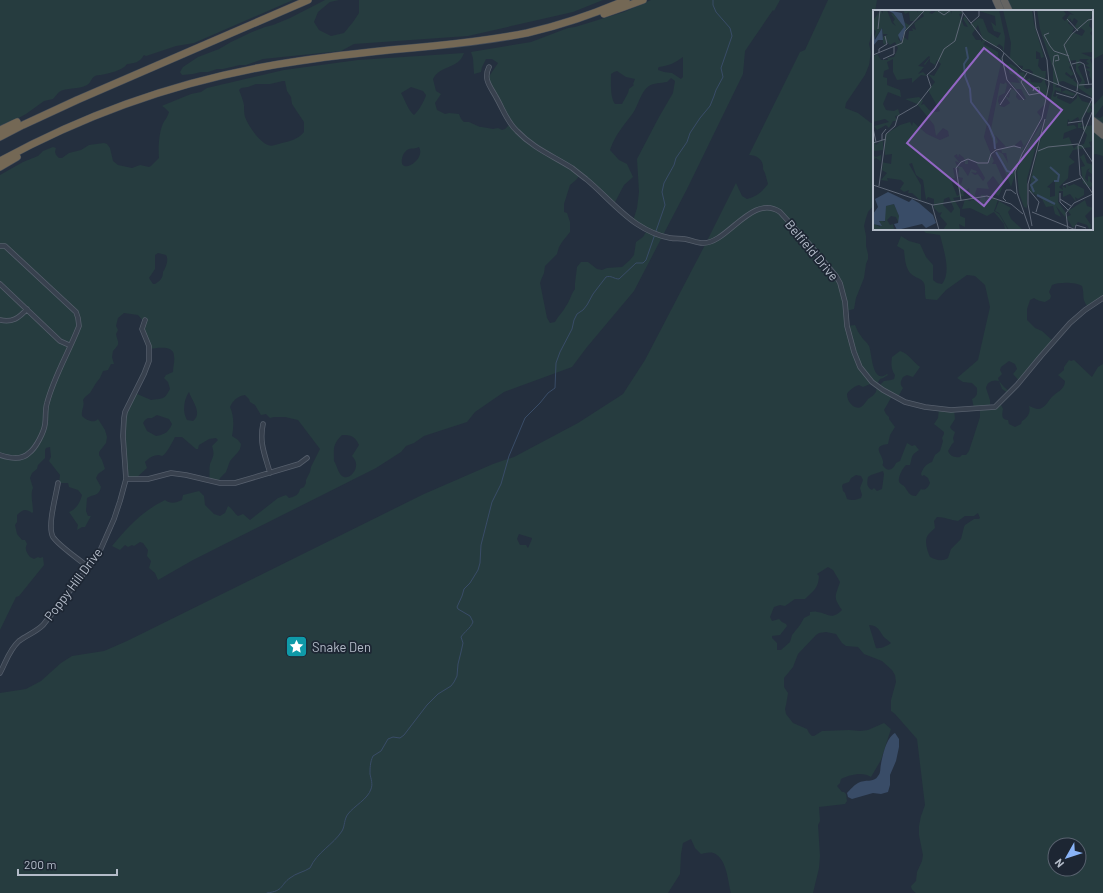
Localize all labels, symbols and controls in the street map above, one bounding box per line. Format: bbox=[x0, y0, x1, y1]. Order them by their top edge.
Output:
inset map bbox=[873, 10, 1093, 230]
street label: Belfield Drive bbox=[782, 216, 842, 284]
street label: Poppy Hill Drive bbox=[41, 544, 106, 623]
place icon: Snake Den bbox=[284, 634, 310, 660]
place label: Snake Den bbox=[312, 639, 371, 655]
north arrow bbox=[1047, 837, 1087, 877]
scale bar bbox=[18, 851, 117, 877]
text: 200 m bbox=[24, 857, 56, 871]
text: N bbox=[1051, 857, 1066, 871]

